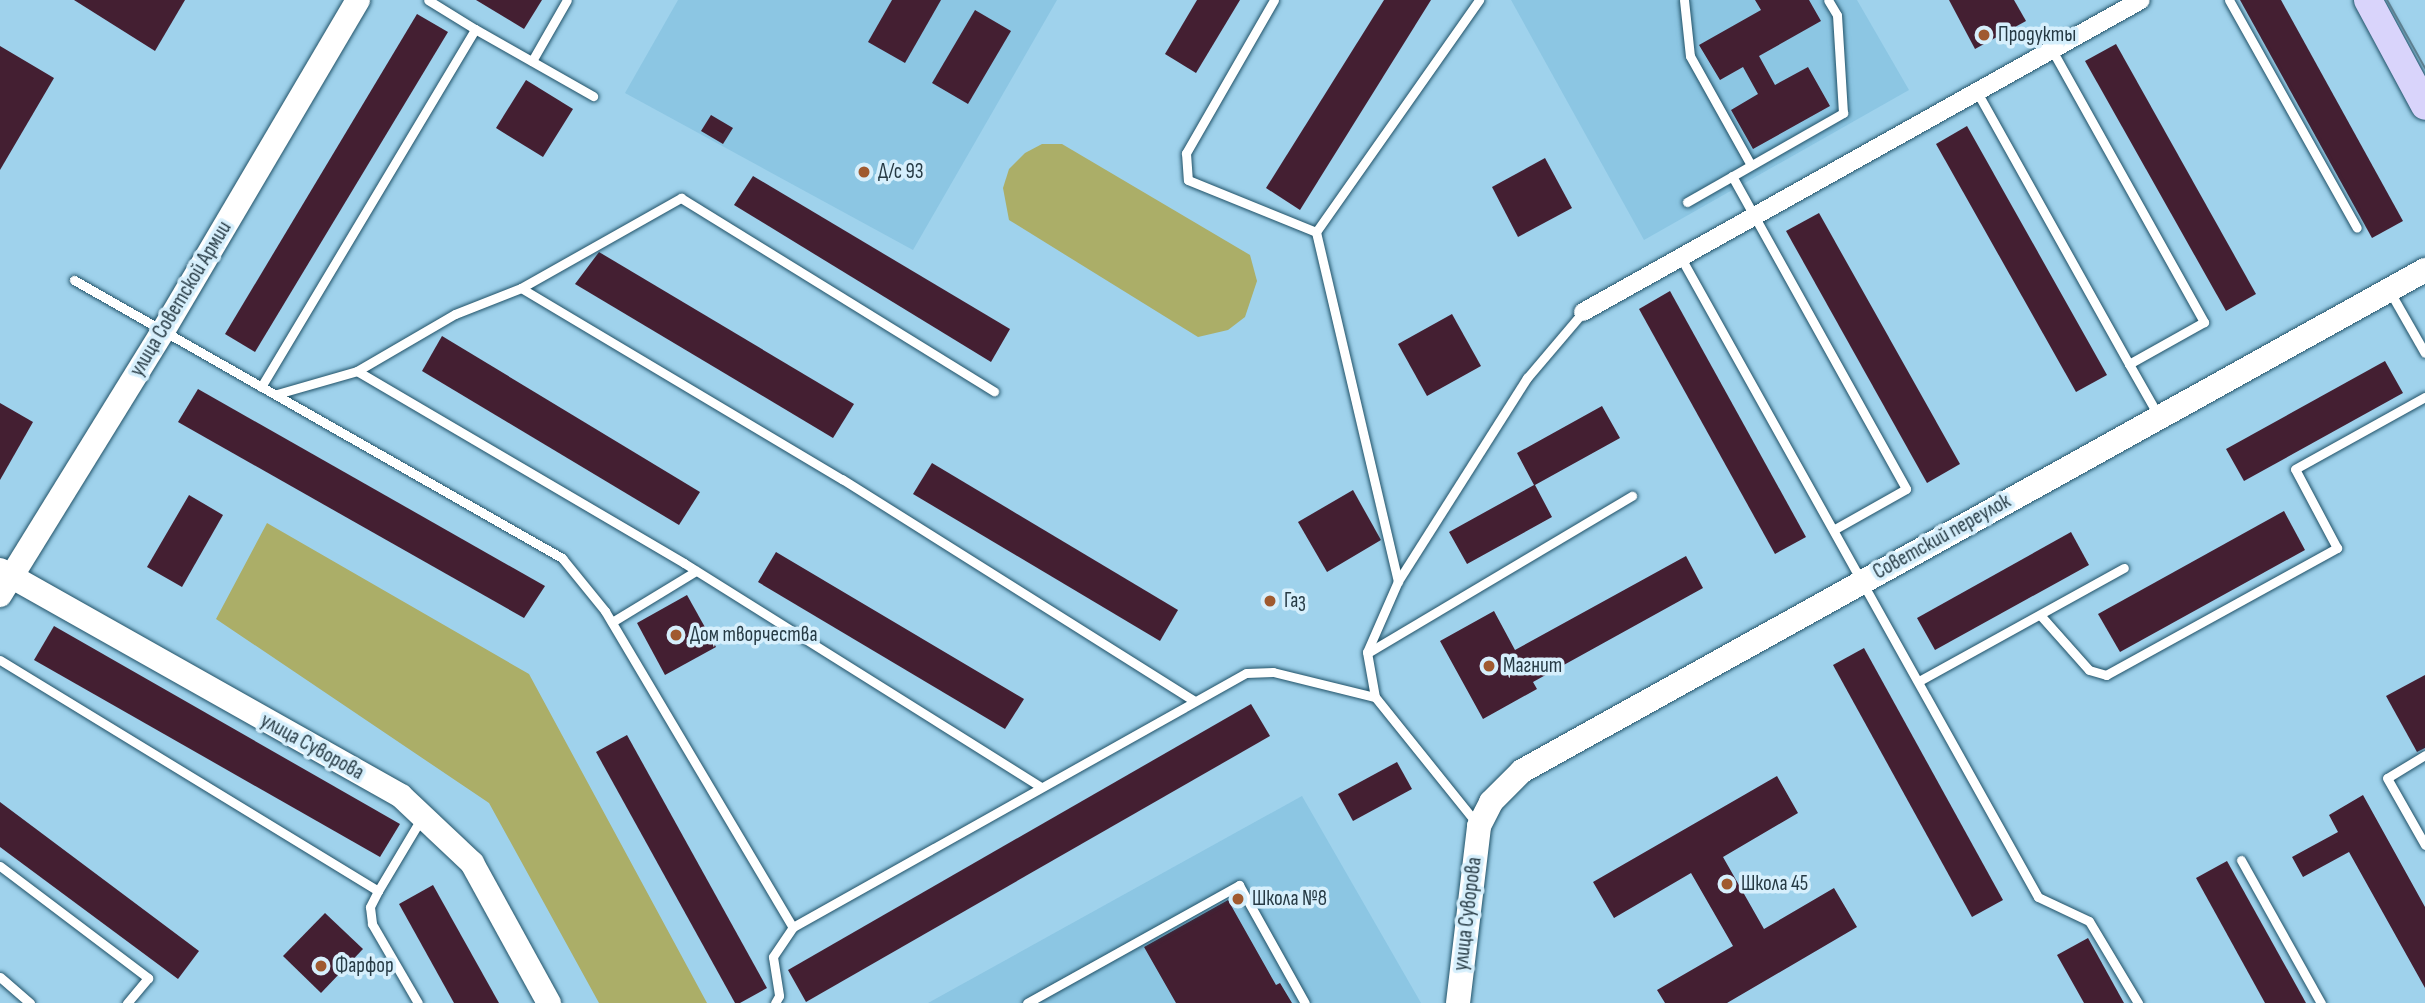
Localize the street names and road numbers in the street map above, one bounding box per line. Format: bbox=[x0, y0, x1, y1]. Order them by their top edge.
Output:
street label: улица Советской Армии bbox=[125, 217, 237, 381]
street label: Советский переулок bbox=[1869, 489, 2015, 585]
street label: улица Суворова bbox=[256, 708, 368, 786]
street label: улица Суворова bbox=[1449, 856, 1487, 972]

